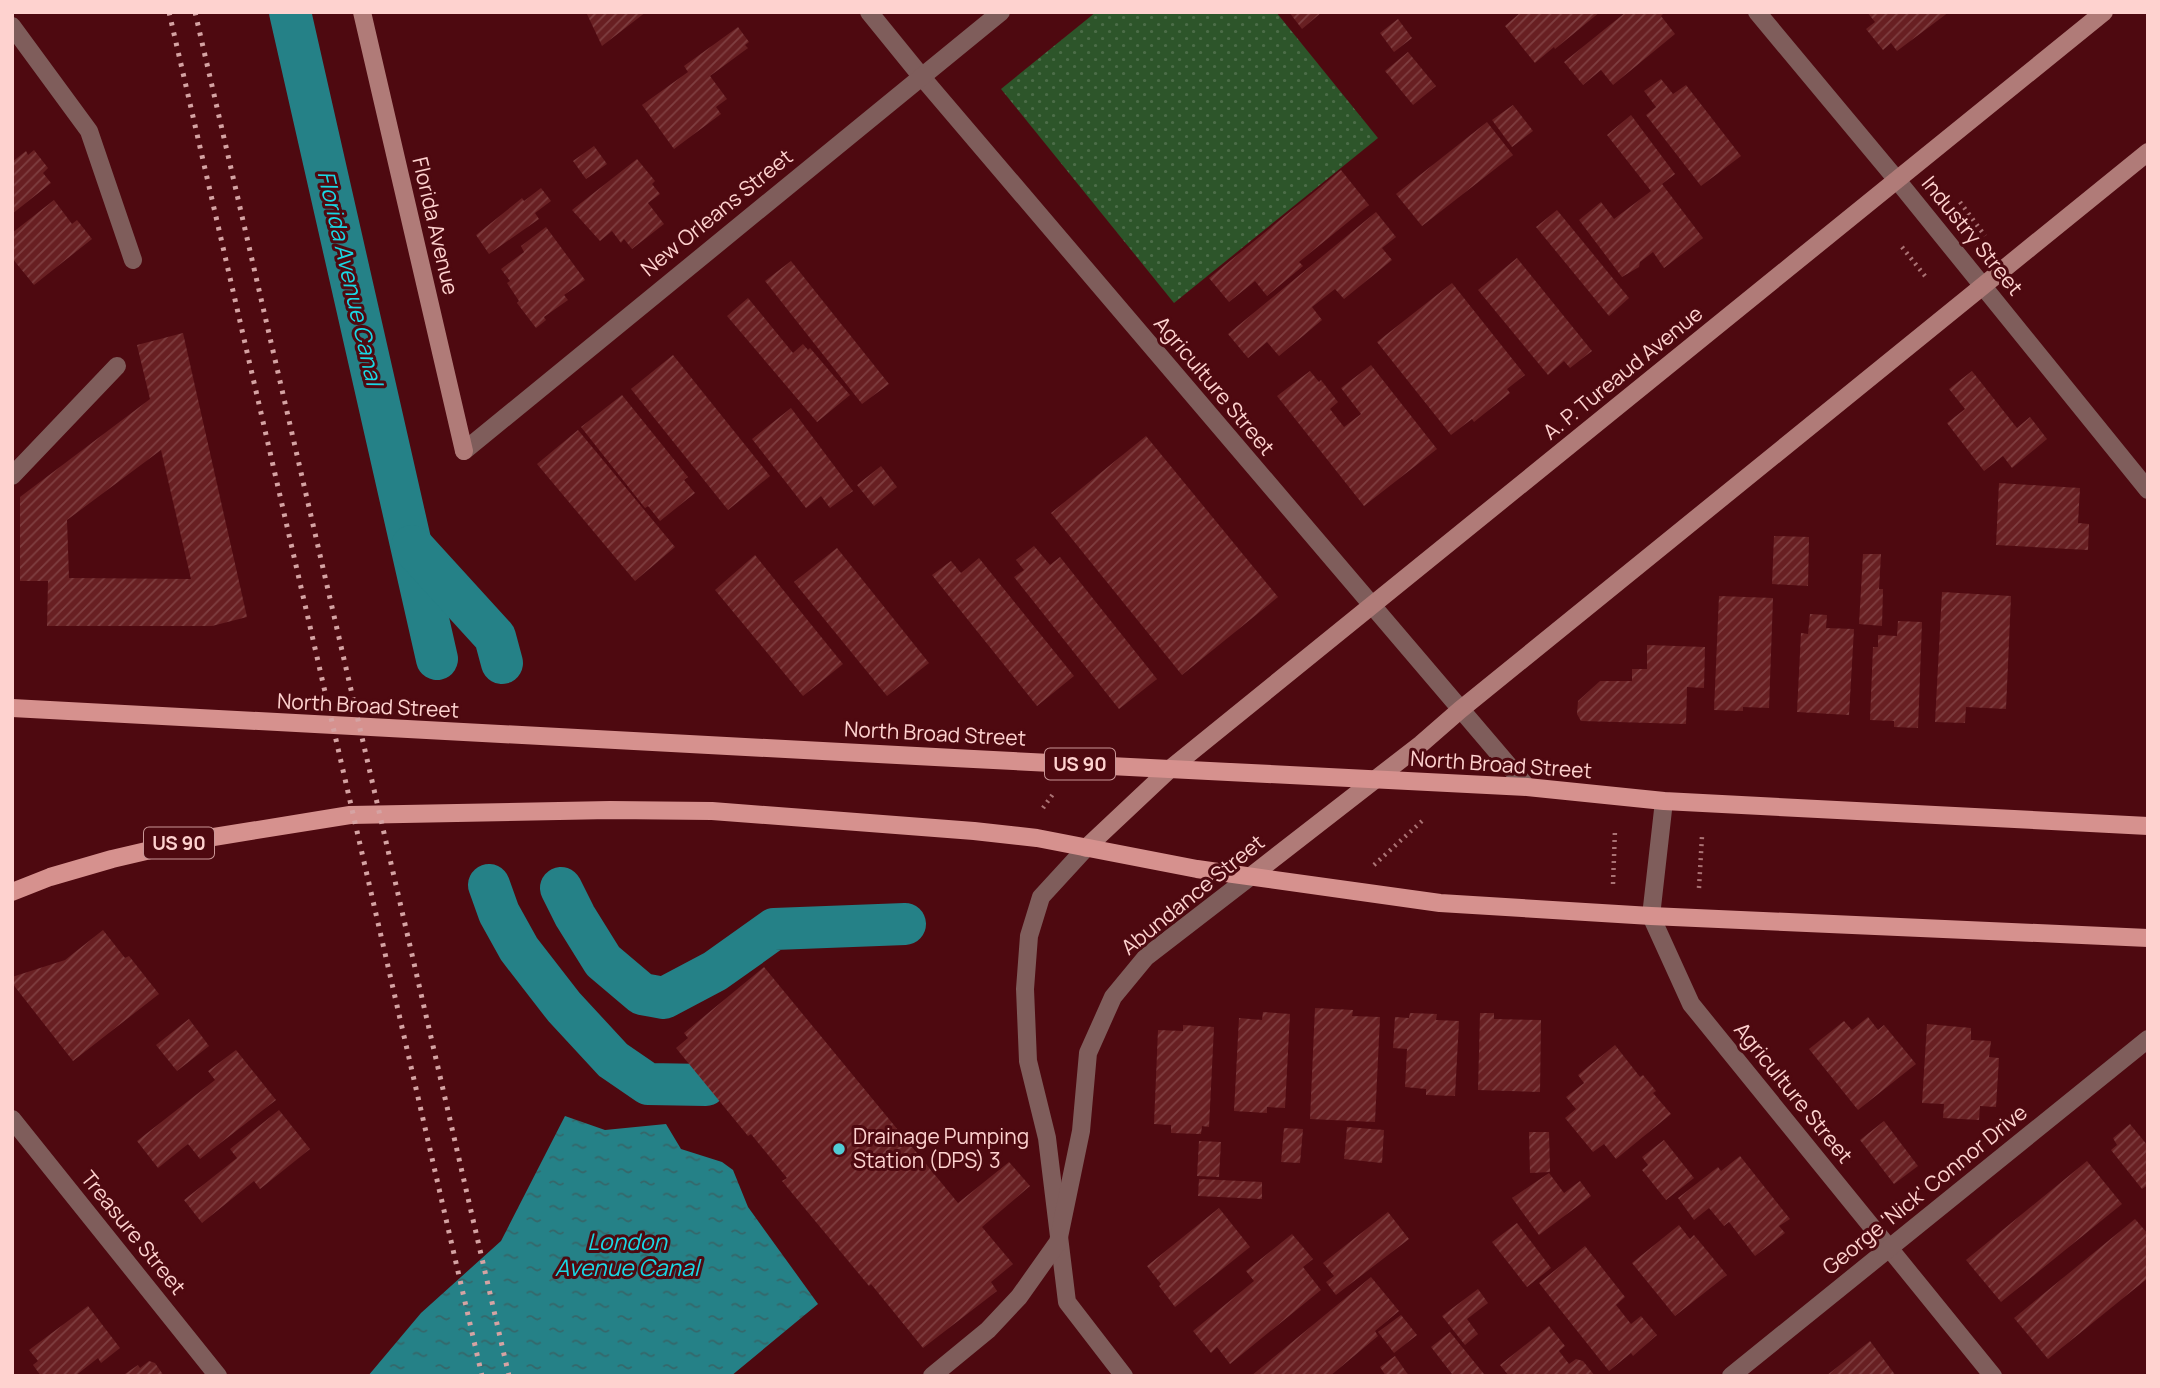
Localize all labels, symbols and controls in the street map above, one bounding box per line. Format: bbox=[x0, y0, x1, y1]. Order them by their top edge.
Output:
street label: New Orleans Street bbox=[635, 142, 798, 282]
street label: Florida Avenue bbox=[407, 154, 465, 297]
water label: Florida Avenue Canal bbox=[311, 167, 392, 391]
street label: Industry Street bbox=[1916, 170, 2030, 301]
street label: A. P. Tureaud Avenue bbox=[1537, 299, 1708, 445]
street label: Agriculture Street bbox=[1148, 310, 1281, 461]
street label: North Broad Street bbox=[276, 686, 460, 724]
street label: North Broad Street bbox=[843, 714, 1027, 752]
street label: North Broad Street bbox=[1409, 744, 1593, 784]
road number: US 90 bbox=[1045, 748, 1115, 779]
road number: US 90 bbox=[144, 828, 214, 858]
street label: Abundance Street bbox=[1115, 828, 1270, 961]
street label: Agriculture Street bbox=[1728, 1016, 1859, 1169]
street label: George 'Nick' Connor Drive bbox=[1816, 1098, 2033, 1281]
place label: Drainage Pumping Station (DPS) 3 bbox=[853, 1122, 1029, 1174]
marker: Drainage Pumping Station (DPS) 3 bbox=[831, 1141, 847, 1157]
street label: Treasure Street bbox=[75, 1165, 192, 1300]
water label: London Avenue Canal bbox=[555, 1225, 702, 1283]

